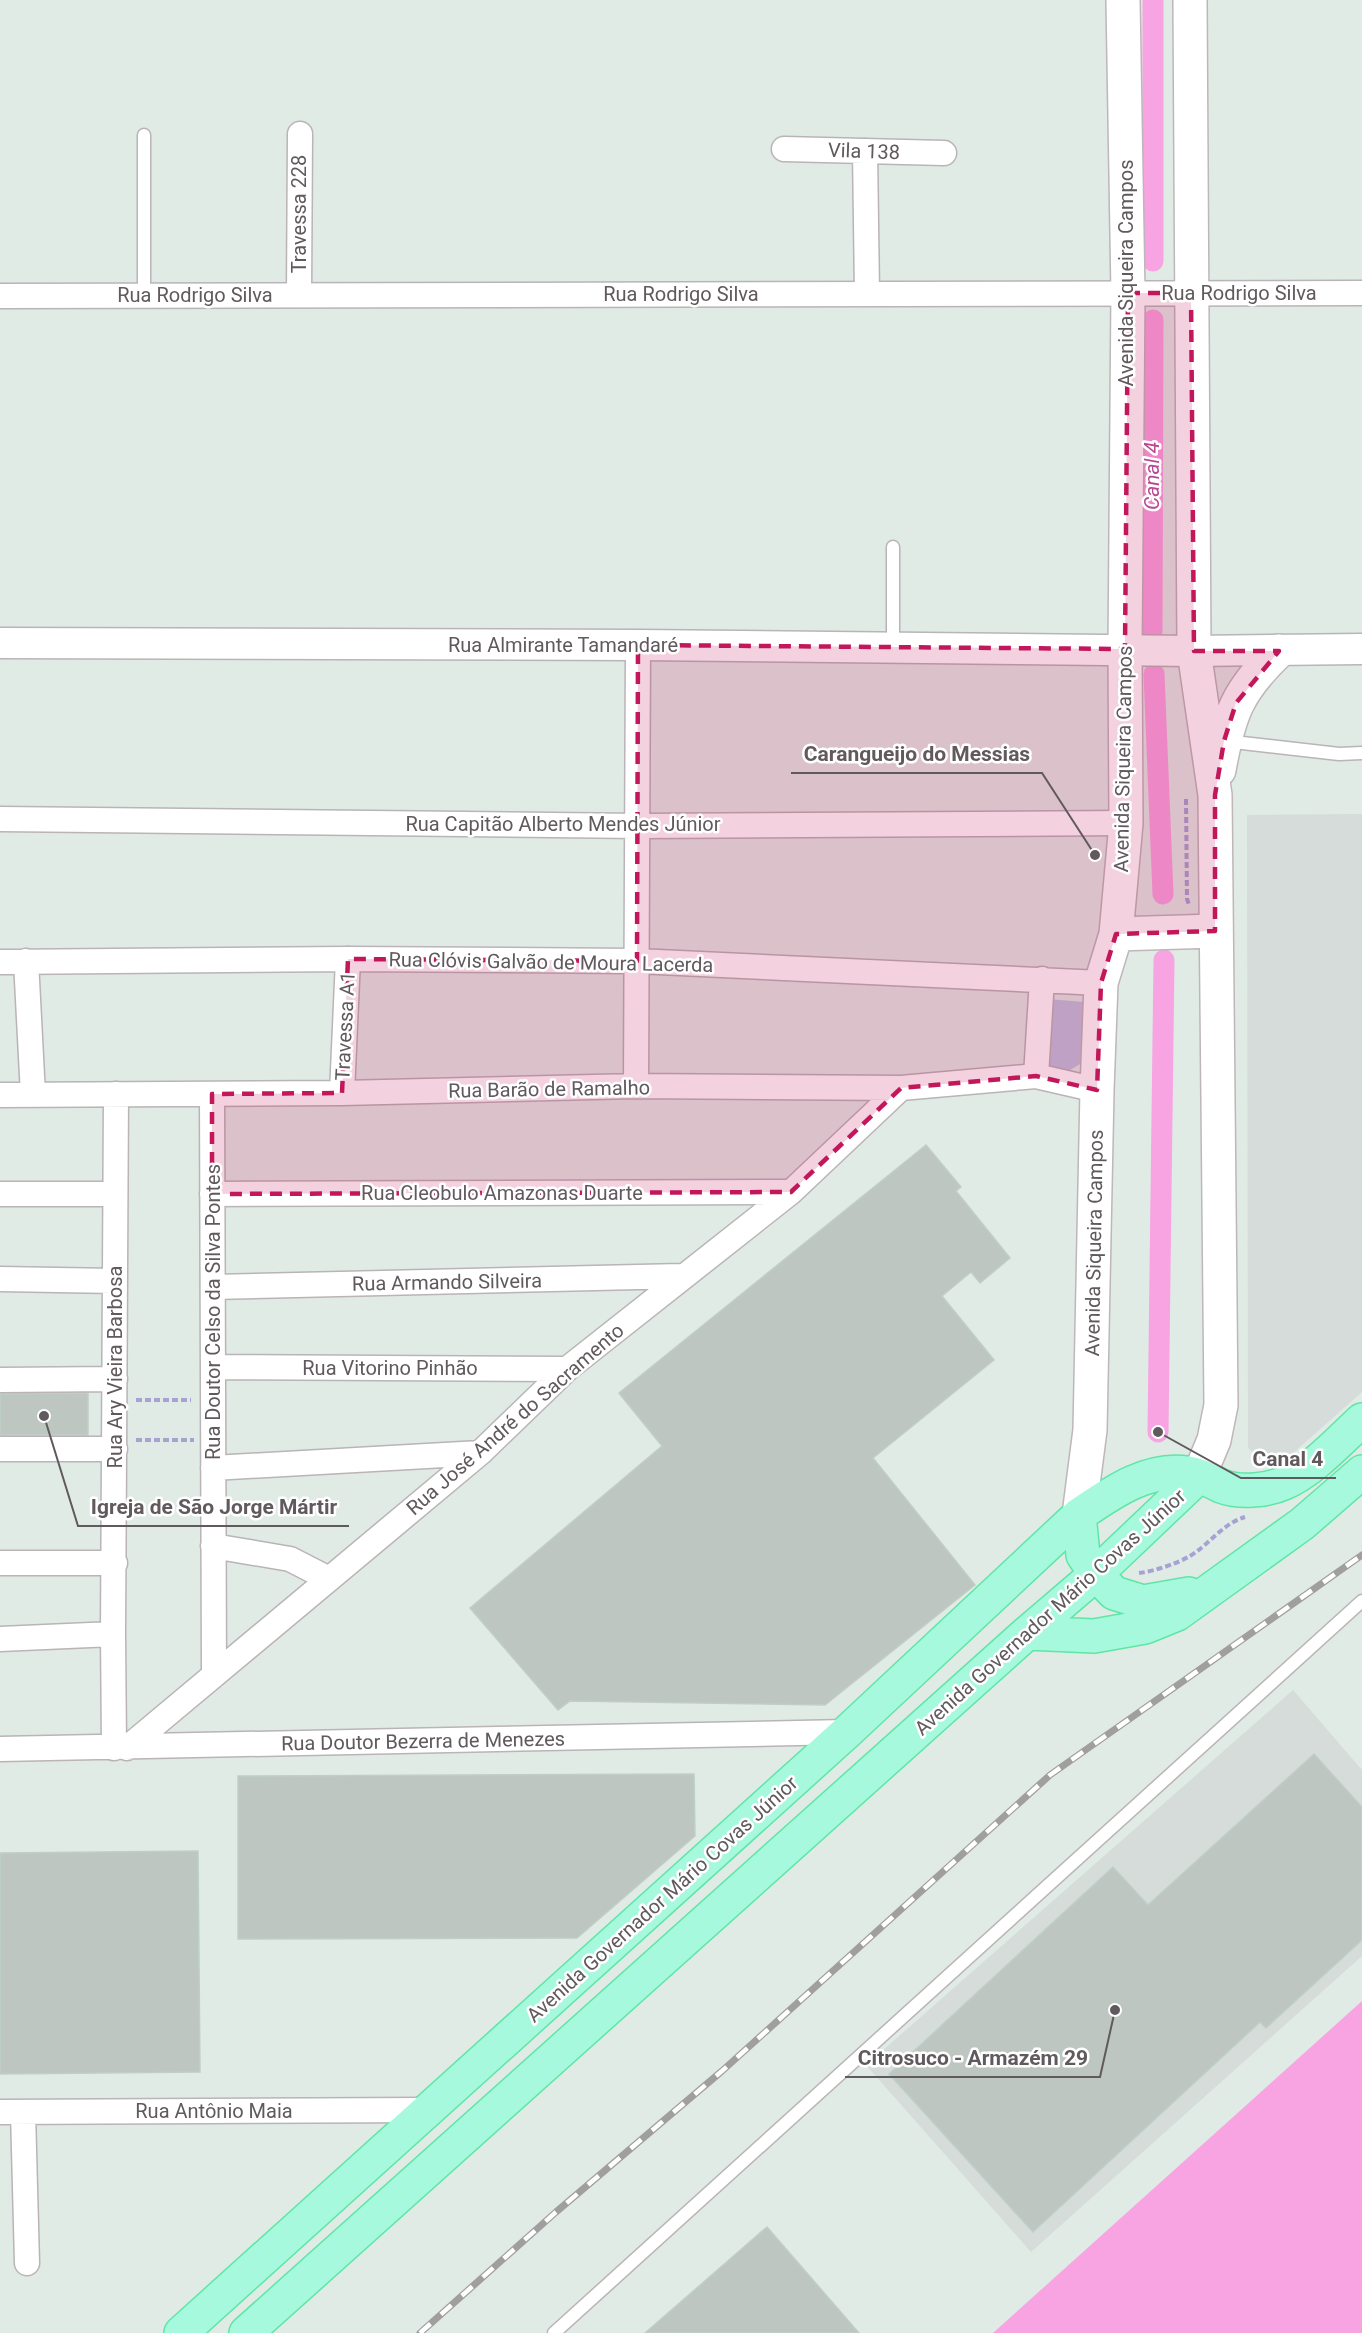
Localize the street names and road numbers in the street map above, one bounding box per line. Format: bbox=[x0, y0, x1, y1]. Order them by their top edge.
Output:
street label: Vila 138 bbox=[828, 138, 900, 164]
street label: Travessa 228 bbox=[287, 155, 311, 273]
street label: Avenida Siqueira Campos bbox=[1114, 160, 1138, 386]
street label: Rua Rodrigo Silva bbox=[1161, 281, 1317, 305]
street label: Rua Rodrigo Silva bbox=[603, 282, 759, 306]
street label: Rua Rodrigo Silva bbox=[117, 283, 273, 307]
street label: Rua Almirante Tamandaré bbox=[448, 633, 678, 657]
street label: Avenida Siqueira Campos bbox=[1109, 645, 1137, 873]
street label: Rua Capitão Alberto Mendes Júnior bbox=[405, 812, 721, 836]
street label: Rua Clóvis Galvão de Moura Lacerda bbox=[388, 947, 714, 977]
street label: Travessa A1 bbox=[330, 971, 360, 1081]
street label: Rua Barão de Ramalho bbox=[448, 1075, 650, 1103]
street label: Avenida Siqueira Campos bbox=[1080, 1129, 1108, 1357]
street label: Rua Doutor Celso da Silva Pontes bbox=[201, 1164, 225, 1460]
street label: Rua Cleobulo Amazonas Duarte bbox=[361, 1181, 643, 1205]
street label: Rua Ary Vieira Barbosa bbox=[103, 1266, 127, 1468]
street label: Rua Armando Silveira bbox=[352, 1268, 542, 1296]
street label: Rua José André do Sacramento bbox=[401, 1318, 629, 1520]
street label: Rua Vitorino Pinhão bbox=[302, 1356, 478, 1380]
street label: Avenida Governador Mário Covas Júnior bbox=[910, 1484, 1191, 1740]
street label: Rua Doutor Bezerra de Menezes bbox=[281, 1727, 565, 1755]
street label: Avenida Governador Mário Covas Júnior bbox=[522, 1771, 803, 2027]
street label: Rua Antônio Maia bbox=[135, 2099, 293, 2123]

